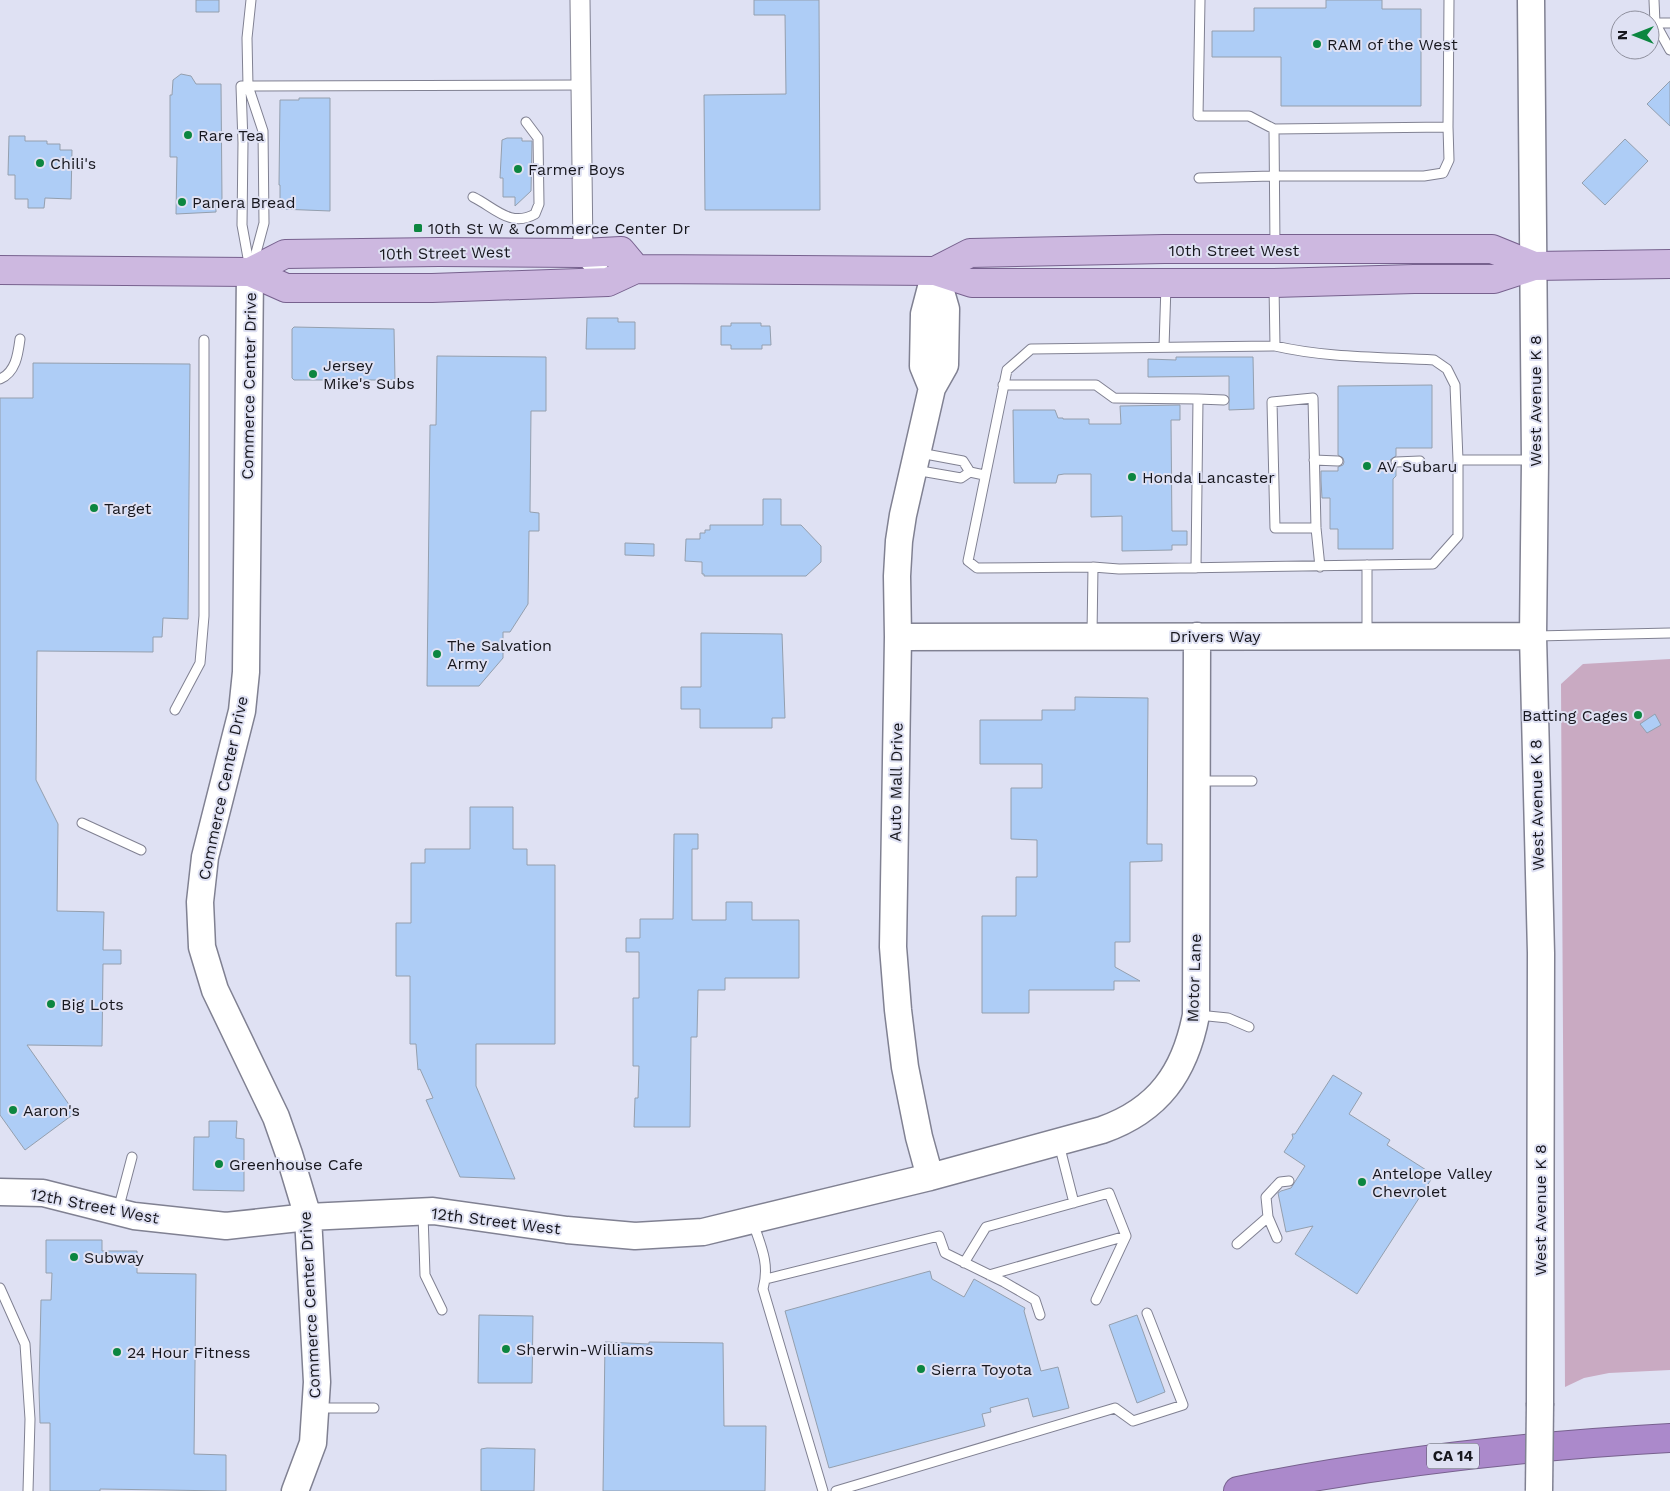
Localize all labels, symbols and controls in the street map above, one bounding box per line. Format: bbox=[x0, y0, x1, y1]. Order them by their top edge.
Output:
north arrow bbox=[1610, 10, 1660, 60]
text: N bbox=[1614, 30, 1630, 40]
place label: RAM of the West bbox=[1327, 35, 1458, 54]
marker: RAM of the West bbox=[1311, 38, 1323, 50]
place label: Rare Tea bbox=[198, 126, 264, 145]
marker: Rare Tea bbox=[182, 129, 194, 141]
place label: Chili's bbox=[50, 154, 96, 173]
marker: Chili's bbox=[34, 157, 46, 169]
place label: Farmer Boys bbox=[528, 160, 625, 179]
marker: Farmer Boys bbox=[512, 163, 524, 175]
place label: Panera Bread bbox=[192, 193, 295, 212]
marker: Panera Bread bbox=[176, 196, 188, 208]
place label: 10th St W & Commerce Center Dr bbox=[428, 219, 690, 238]
marker: 10th St W & Commerce Center Dr bbox=[412, 222, 424, 234]
street label: 10th Street West bbox=[1169, 241, 1300, 260]
street label: 10th Street West bbox=[379, 242, 511, 264]
street label: Commerce Center Drive bbox=[238, 292, 260, 480]
street label: West Avenue K 8 bbox=[1526, 335, 1545, 467]
place label: Jersey Mike's Subs bbox=[323, 356, 415, 393]
marker: Jersey Mike's Subs bbox=[307, 368, 319, 380]
place label: AV Subaru bbox=[1377, 457, 1457, 476]
marker: AV Subaru bbox=[1361, 460, 1373, 472]
place label: Honda Lancaster bbox=[1142, 468, 1275, 487]
marker: Honda Lancaster bbox=[1126, 471, 1138, 483]
place label: Target bbox=[104, 499, 152, 518]
marker: Target bbox=[88, 502, 100, 514]
street label: Drivers Way bbox=[1169, 627, 1261, 646]
place label: The Salvation Army bbox=[447, 636, 552, 673]
marker: The Salvation Army bbox=[431, 648, 443, 660]
street label: Commerce Center Drive bbox=[194, 694, 252, 882]
place label: Batting Cages bbox=[1522, 706, 1628, 725]
marker: Batting Cages bbox=[1632, 709, 1644, 721]
street label: Auto Mall Drive bbox=[885, 722, 907, 842]
street label: West Avenue K 8 bbox=[1526, 739, 1548, 871]
street label: Motor Lane bbox=[1183, 933, 1205, 1023]
place label: Big Lots bbox=[61, 995, 124, 1014]
marker: Big Lots bbox=[45, 998, 57, 1010]
place label: Aaron's bbox=[23, 1101, 80, 1120]
marker: Aaron's bbox=[7, 1104, 19, 1116]
street label: West Avenue K 8 bbox=[1531, 1144, 1550, 1276]
place label: Greenhouse Cafe bbox=[229, 1155, 363, 1174]
marker: Greenhouse Cafe bbox=[213, 1158, 225, 1170]
place label: Antelope Valley Chevrolet bbox=[1372, 1164, 1493, 1201]
marker: Antelope Valley Chevrolet bbox=[1356, 1176, 1368, 1188]
street label: 12th Street West bbox=[29, 1184, 161, 1228]
street label: 12th Street West bbox=[430, 1204, 562, 1238]
street label: Commerce Center Drive bbox=[296, 1211, 324, 1399]
place label: Subway bbox=[84, 1248, 145, 1267]
marker: Subway bbox=[68, 1251, 80, 1263]
place label: Sherwin-Williams bbox=[516, 1340, 654, 1359]
place label: 24 Hour Fitness bbox=[127, 1343, 251, 1362]
marker: Sherwin-Williams bbox=[500, 1343, 512, 1355]
marker: 24 Hour Fitness bbox=[111, 1346, 123, 1358]
place label: Sierra Toyota bbox=[931, 1360, 1032, 1379]
marker: Sierra Toyota bbox=[915, 1363, 927, 1375]
road number: CA 14 bbox=[1427, 1444, 1479, 1468]

